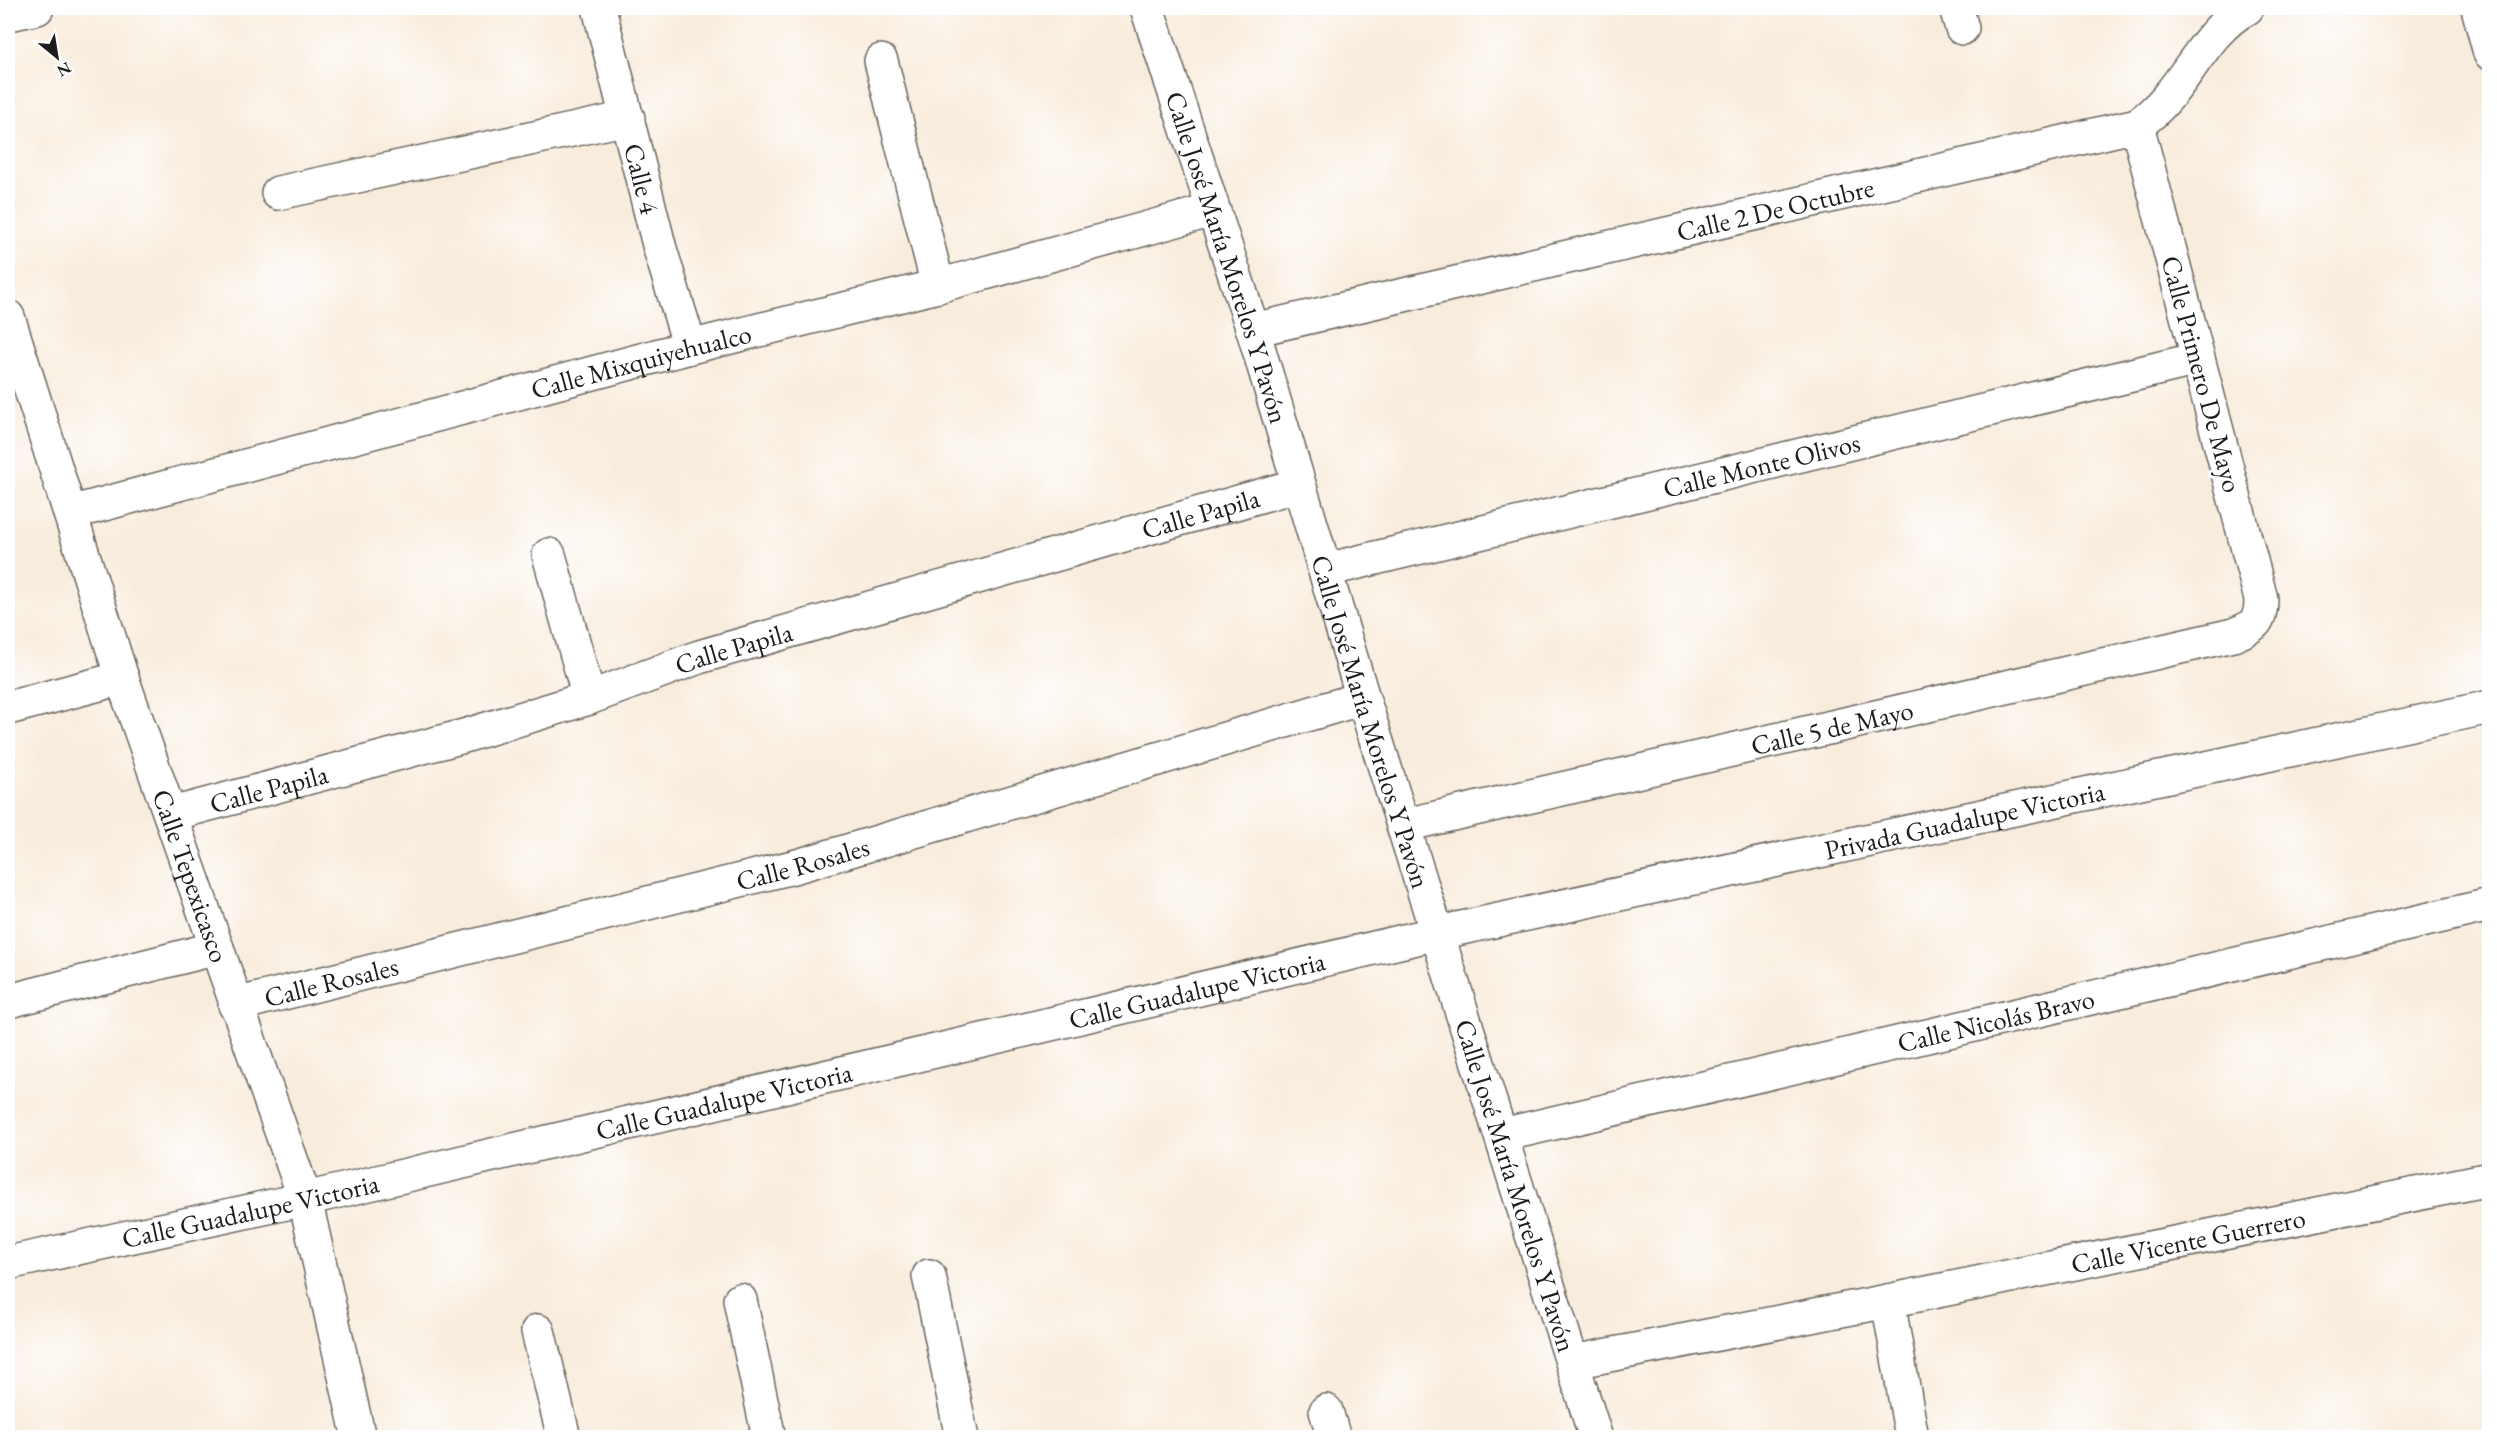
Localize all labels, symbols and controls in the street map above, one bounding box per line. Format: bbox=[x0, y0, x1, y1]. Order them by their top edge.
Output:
north arrow bbox=[27, 27, 87, 87]
text: N bbox=[53, 57, 75, 82]
street label: Calle José María Morelos Y Pavón bbox=[1158, 87, 1297, 427]
street label: Calle 4 bbox=[616, 140, 668, 219]
street label: Calle 2 De Octubre bbox=[1673, 169, 1877, 249]
street label: Calle Primero De Mayo bbox=[2154, 252, 2250, 496]
street label: Calle Mixquiyehualco bbox=[527, 315, 755, 406]
street label: Calle Monte Olivos bbox=[1659, 424, 1864, 505]
street label: Calle Papila bbox=[1137, 479, 1264, 547]
street label: Calle José María Morelos Y Pavón bbox=[1304, 551, 1439, 892]
street label: Calle Papila bbox=[670, 614, 797, 682]
street label: Calle 5 de Mayo bbox=[1747, 691, 1917, 763]
street label: Calle Papila bbox=[206, 756, 332, 821]
street label: Privada Guadalupe Victoria bbox=[1821, 773, 2108, 867]
street label: Calle Tepexicasco bbox=[145, 784, 238, 967]
street label: Calle Rosales bbox=[732, 828, 873, 898]
street label: Calle Guadalupe Victoria bbox=[1065, 943, 1329, 1037]
street label: Calle Rosales bbox=[261, 948, 402, 1015]
street label: Calle Nicolás Bravo bbox=[1894, 980, 2098, 1060]
street label: Calle José María Morelos Y Pavón bbox=[1448, 1015, 1585, 1356]
street label: Calle Guadalupe Victoria bbox=[592, 1054, 856, 1148]
street label: Calle Guadalupe Victoria bbox=[119, 1165, 383, 1255]
street label: Calle Vicente Guerrero bbox=[2068, 1199, 2308, 1281]

